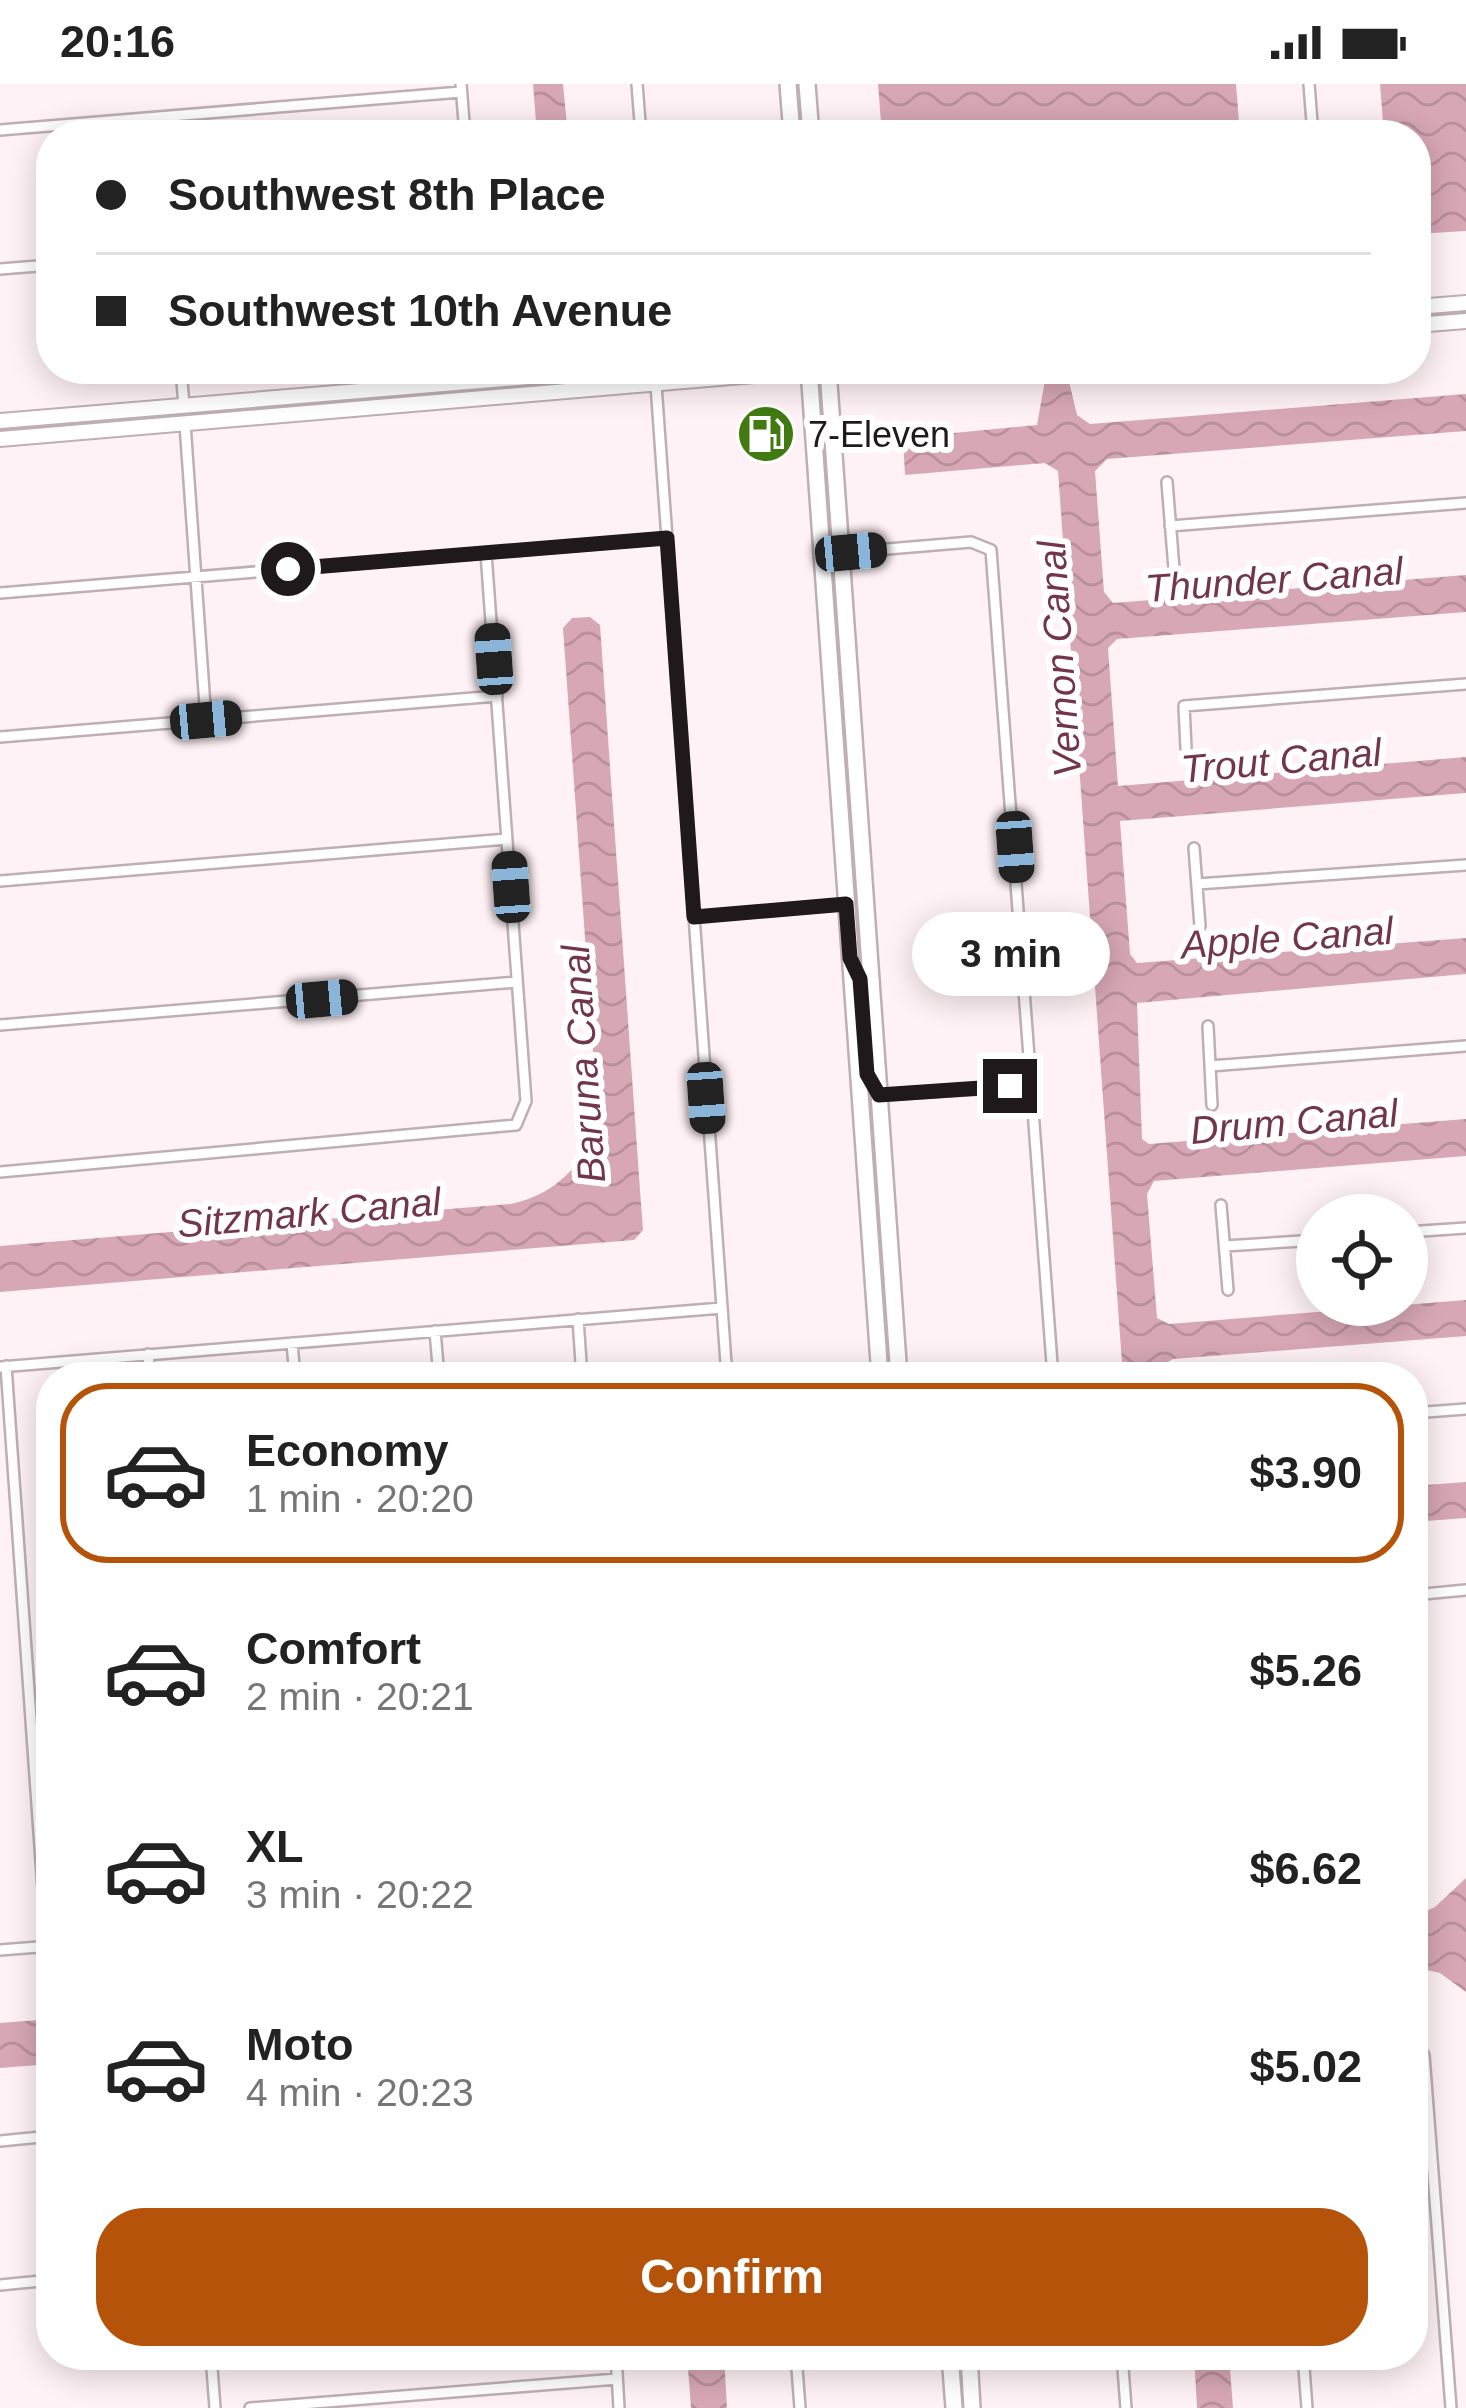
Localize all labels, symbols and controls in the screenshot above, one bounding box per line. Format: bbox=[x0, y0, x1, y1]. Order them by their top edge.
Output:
text: 20:16 bbox=[60, 16, 175, 67]
text: Southwest 8th Place bbox=[168, 169, 606, 220]
text: Southwest 10th Avenue bbox=[168, 285, 672, 336]
fuel station icon: 7-Eleven bbox=[735, 403, 797, 465]
place label: 7-Eleven bbox=[808, 414, 950, 455]
car bbox=[814, 531, 888, 573]
water label: Vernon Canal bbox=[1030, 538, 1089, 779]
route start bbox=[261, 542, 315, 596]
water label: Thunder Canal bbox=[1144, 549, 1406, 610]
car bbox=[474, 622, 514, 696]
car bbox=[169, 699, 243, 741]
water label: Trout Canal bbox=[1179, 730, 1384, 791]
car bbox=[995, 810, 1035, 884]
car bbox=[491, 850, 531, 924]
water label: Apple Canal bbox=[1178, 909, 1396, 966]
callout: 3 min bbox=[911, 912, 1109, 996]
text: 3 min bbox=[960, 932, 1062, 975]
water label: Baruna Canal bbox=[554, 942, 613, 1184]
car bbox=[285, 978, 359, 1020]
route end bbox=[983, 1059, 1037, 1113]
car bbox=[686, 1061, 726, 1135]
water label: Drum Canal bbox=[1189, 1091, 1401, 1152]
water label: Sitzmark Canal bbox=[175, 1179, 444, 1245]
map controls bbox=[1296, 1194, 1428, 1326]
button: locate bbox=[1296, 1194, 1428, 1326]
icon: car bbox=[102, 1419, 210, 1527]
text: Economy bbox=[246, 1425, 449, 1476]
text: $3.90 bbox=[1249, 1447, 1362, 1498]
text: 1 min · 20:20 bbox=[246, 1477, 474, 1520]
icon: car bbox=[102, 1617, 210, 1725]
text: Comfort bbox=[246, 1623, 421, 1674]
text: $5.26 bbox=[1249, 1645, 1362, 1696]
text: 2 min · 20:21 bbox=[246, 1675, 474, 1718]
icon: car bbox=[102, 1815, 210, 1923]
text: XL bbox=[246, 1821, 304, 1872]
text: $6.62 bbox=[1249, 1843, 1362, 1894]
text: 3 min · 20:22 bbox=[246, 1873, 474, 1916]
icon: car bbox=[102, 2013, 210, 2121]
text: Moto bbox=[246, 2019, 353, 2070]
text: $5.02 bbox=[1249, 2041, 1362, 2092]
text: 4 min · 20:23 bbox=[246, 2071, 474, 2114]
button: Confirm bbox=[96, 2208, 1368, 2346]

